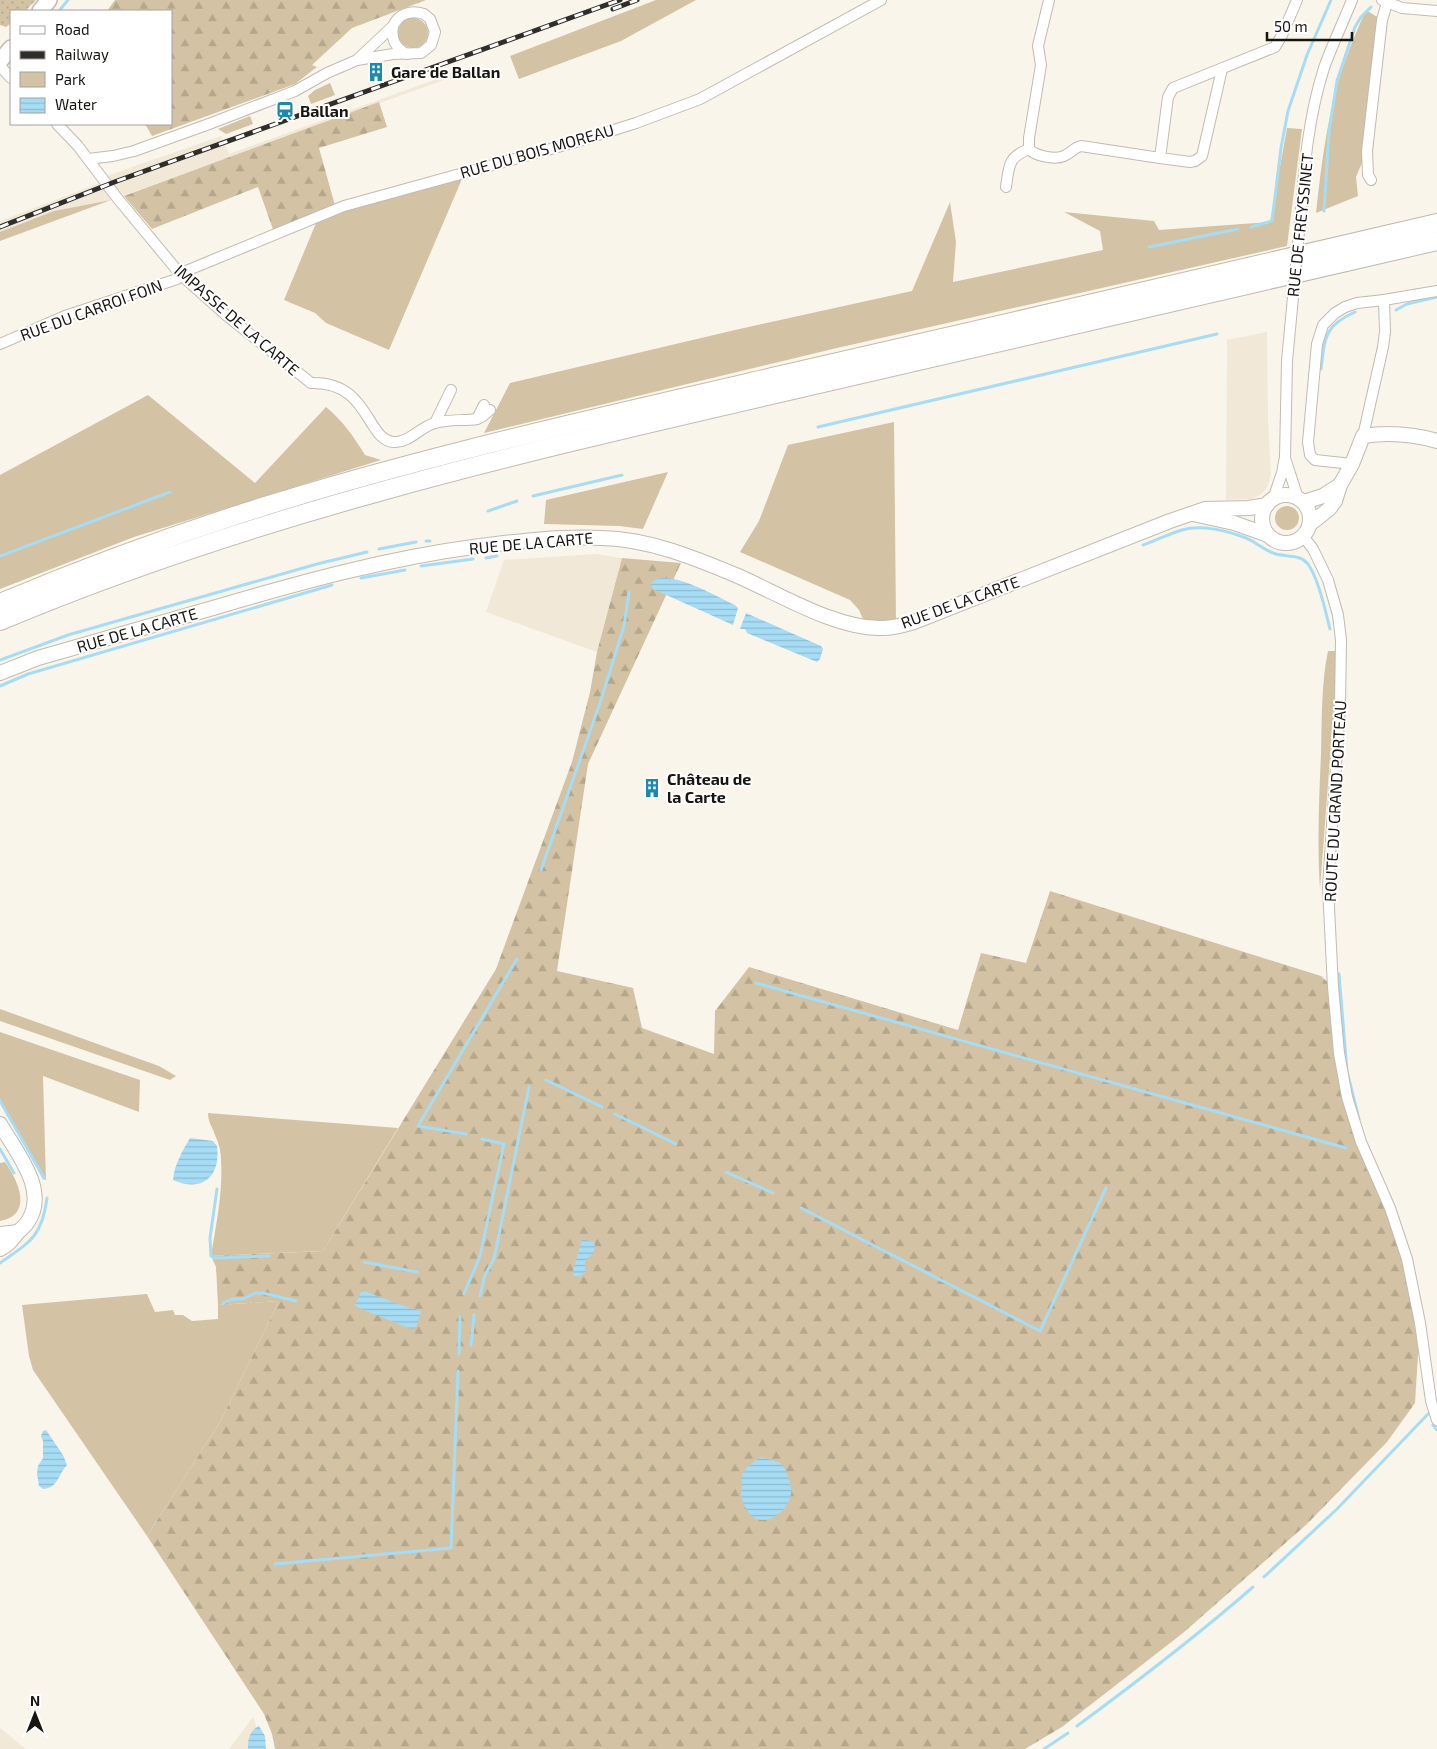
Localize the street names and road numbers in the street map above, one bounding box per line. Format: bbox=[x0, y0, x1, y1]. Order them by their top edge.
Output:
street label: RUE DU BOIS MOREAU bbox=[458, 119, 616, 182]
street label: RUE DE FREYSSINET bbox=[1283, 152, 1316, 298]
street label: IMPASSE DE LA CARTE bbox=[171, 260, 304, 379]
street label: RUE DU CARROI FOIN bbox=[17, 275, 165, 344]
street label: RUE DE LA CARTE bbox=[468, 528, 594, 557]
street label: RUE DE LA CARTE bbox=[898, 571, 1022, 632]
street label: RUE DE LA CARTE bbox=[74, 603, 199, 656]
street label: ROUTE DU GRAND PORTEAU bbox=[1320, 700, 1349, 902]

